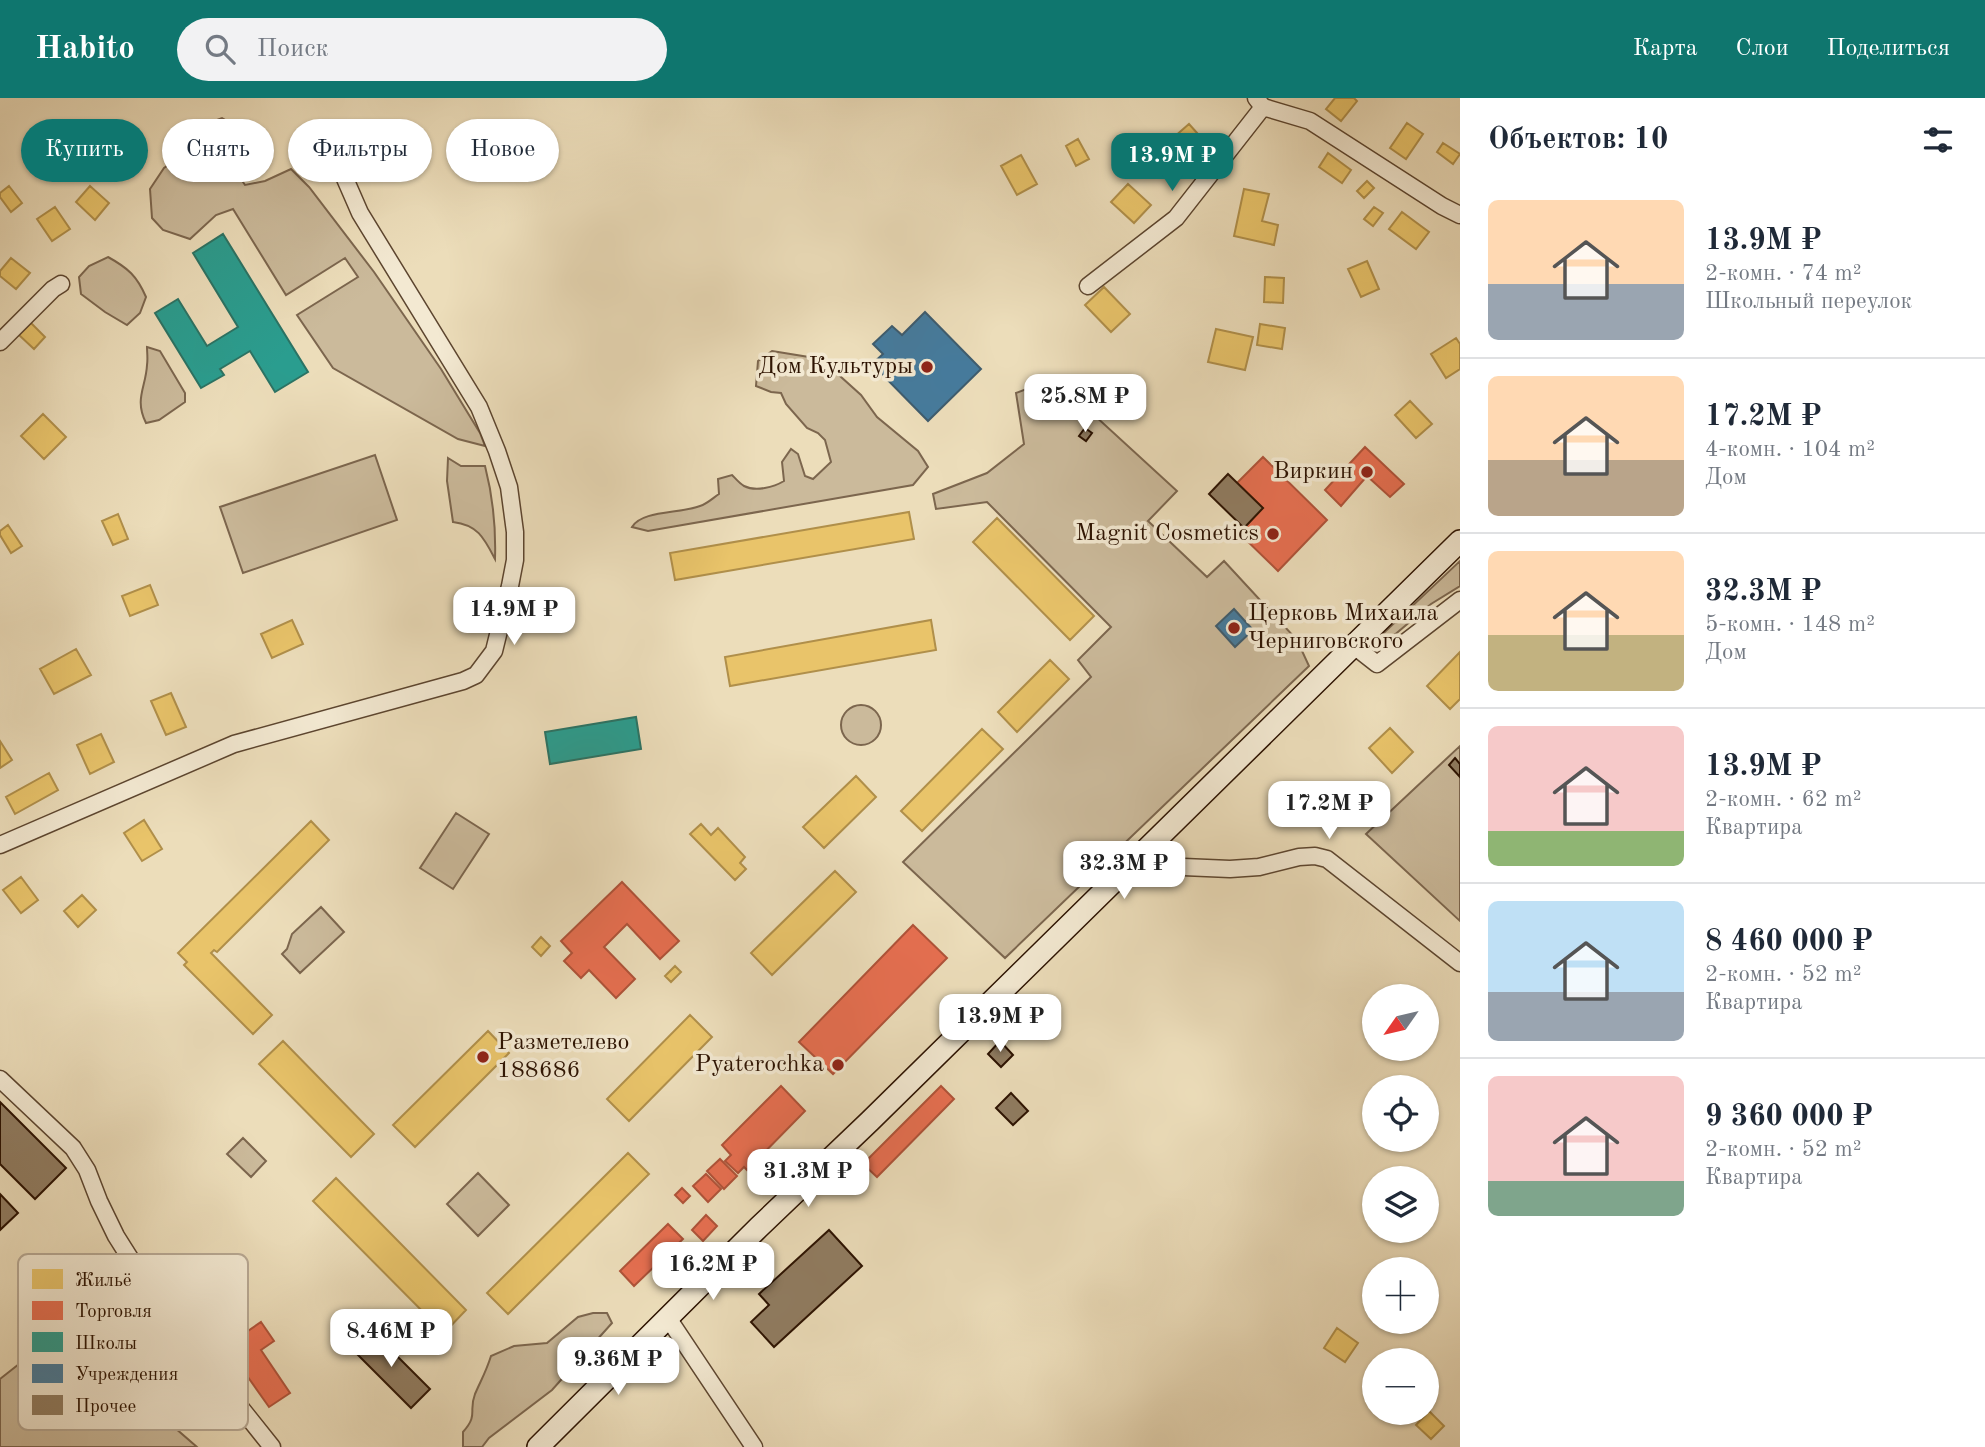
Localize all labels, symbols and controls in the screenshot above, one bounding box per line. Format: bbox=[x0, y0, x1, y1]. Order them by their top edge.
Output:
search box bbox=[177, 18, 667, 81]
icon: search bbox=[201, 30, 239, 68]
text: Habito bbox=[35, 33, 135, 66]
text: Поиск bbox=[257, 36, 329, 62]
text: Карта bbox=[1633, 37, 1698, 61]
text: Слои bbox=[1736, 37, 1789, 61]
text: Поделиться bbox=[1827, 37, 1950, 61]
chip: Купить bbox=[21, 119, 148, 182]
chip: Снять bbox=[162, 119, 274, 182]
chip: Фильтры bbox=[288, 119, 432, 182]
chip: Новое bbox=[446, 119, 559, 182]
icon: filters bbox=[1919, 121, 1957, 159]
text: Объектов: 10 bbox=[1488, 125, 1668, 155]
pin: 13.9M ₽ bbox=[1107, 134, 1237, 193]
text: 13.9M ₽ bbox=[1127, 144, 1217, 167]
text: 13.9M ₽ bbox=[1705, 226, 1822, 256]
icon: home bbox=[1544, 228, 1628, 312]
text: 2-комн. · 74 m² bbox=[1705, 262, 1862, 285]
text: Школьный переулок bbox=[1705, 290, 1912, 313]
place label: Дом Культуры bbox=[758, 355, 913, 379]
marker: Дом Культуры bbox=[919, 359, 935, 375]
pin: 25.8M ₽ bbox=[1020, 374, 1150, 434]
text: 25.8M ₽ bbox=[1040, 385, 1130, 408]
text: 17.2M ₽ bbox=[1705, 402, 1822, 432]
icon: home bbox=[1544, 404, 1628, 488]
text: 4-комн. · 104 m² bbox=[1705, 438, 1875, 461]
place label: Виркин bbox=[1273, 460, 1353, 484]
marker: Виркин bbox=[1359, 464, 1375, 480]
text: Дом bbox=[1705, 466, 1747, 489]
place label: Magnit Cosmetics bbox=[1075, 522, 1259, 546]
marker: Magnit Cosmetics bbox=[1265, 526, 1281, 542]
text: 32.3M ₽ bbox=[1705, 577, 1822, 607]
icon: home bbox=[1544, 579, 1628, 663]
pin: 14.9M ₽ bbox=[449, 588, 579, 647]
text: 14.9M ₽ bbox=[469, 598, 559, 621]
place label: Церковь Михаила Черниговского bbox=[1248, 602, 1438, 654]
text: 5-комн. · 148 m² bbox=[1705, 613, 1875, 636]
marker: Церковь Михаила Черниговского bbox=[1226, 620, 1242, 636]
text: Дом bbox=[1705, 641, 1747, 664]
text: 13.9M ₽ bbox=[1705, 752, 1822, 782]
icon: home bbox=[1544, 754, 1628, 838]
pin: 17.2M ₽ bbox=[1264, 782, 1394, 841]
text: 2-комн. · 62 m² bbox=[1705, 788, 1862, 811]
text: 17.2M ₽ bbox=[1284, 792, 1374, 815]
text: Квартира bbox=[1705, 816, 1803, 839]
pin: 32.3M ₽ bbox=[1059, 842, 1189, 901]
text: 32.3M ₽ bbox=[1079, 852, 1169, 875]
text: 8 460 000 ₽ bbox=[1705, 927, 1873, 957]
icon: home bbox=[1544, 929, 1628, 1013]
text: 2-комн. · 52 m² bbox=[1705, 963, 1862, 986]
north arrow bbox=[1362, 984, 1438, 1060]
map controls bbox=[1362, 984, 1439, 1425]
text: Квартира bbox=[1705, 991, 1803, 1014]
pin: 13.9M ₽ bbox=[935, 995, 1065, 1054]
text: 13.9M ₽ bbox=[955, 1005, 1045, 1028]
place label: Разметелево 188686 bbox=[497, 1031, 629, 1083]
marker: Разметелево 188686 bbox=[475, 1049, 491, 1065]
place label: Pyaterochka bbox=[695, 1053, 824, 1077]
marker: Pyaterochka bbox=[830, 1057, 846, 1073]
button: locate bbox=[1362, 1075, 1439, 1152]
text: 9 360 000 ₽ bbox=[1705, 1102, 1873, 1132]
icon: home bbox=[1544, 1104, 1628, 1188]
text: 2-комн. · 52 m² bbox=[1705, 1138, 1862, 1161]
pin: 31.3M ₽ bbox=[743, 1150, 873, 1209]
text: 31.3M ₽ bbox=[763, 1160, 853, 1183]
button: layers bbox=[1362, 1166, 1439, 1243]
text: Квартира bbox=[1705, 1166, 1803, 1189]
pin: 16.2M ₽ bbox=[648, 1242, 778, 1302]
text: 16.2M ₽ bbox=[668, 1253, 758, 1276]
legend bbox=[18, 1254, 248, 1430]
button: + bbox=[1362, 1257, 1439, 1334]
text: Жильё bbox=[75, 1272, 132, 1291]
text: Торговля bbox=[75, 1303, 152, 1322]
pin: 8.46M ₽ bbox=[326, 1310, 456, 1369]
text: 8.46M ₽ bbox=[346, 1320, 436, 1343]
text: Школы bbox=[75, 1335, 137, 1354]
pin: 9.36M ₽ bbox=[553, 1338, 683, 1397]
text: 9.36M ₽ bbox=[573, 1348, 663, 1371]
button: − bbox=[1362, 1348, 1439, 1425]
text: Учреждения bbox=[75, 1366, 178, 1385]
text: Прочее bbox=[75, 1398, 136, 1417]

